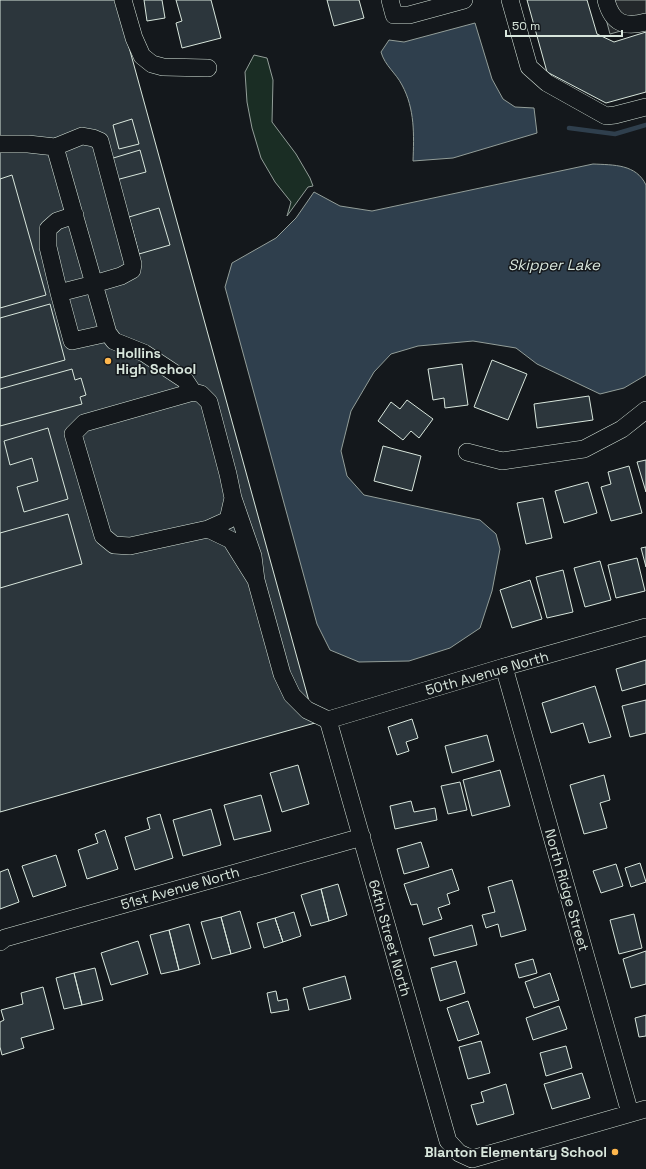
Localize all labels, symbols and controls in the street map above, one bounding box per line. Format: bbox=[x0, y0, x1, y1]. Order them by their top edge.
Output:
scale bar bbox=[506, 12, 622, 38]
text: 50 m bbox=[512, 18, 540, 34]
water label: Skipper Lake bbox=[508, 255, 601, 274]
place label: Hollins High School bbox=[116, 344, 196, 378]
marker: Hollins High School bbox=[103, 356, 113, 366]
street label: 50th Avenue North bbox=[423, 647, 551, 699]
street label: North Ridge Street bbox=[541, 827, 593, 953]
street label: 51st Avenue North bbox=[119, 862, 241, 914]
street label: 64th Street North bbox=[365, 878, 415, 998]
place label: Blanton Elementary School bbox=[424, 1143, 607, 1161]
marker: Blanton Elementary School bbox=[610, 1147, 620, 1157]

